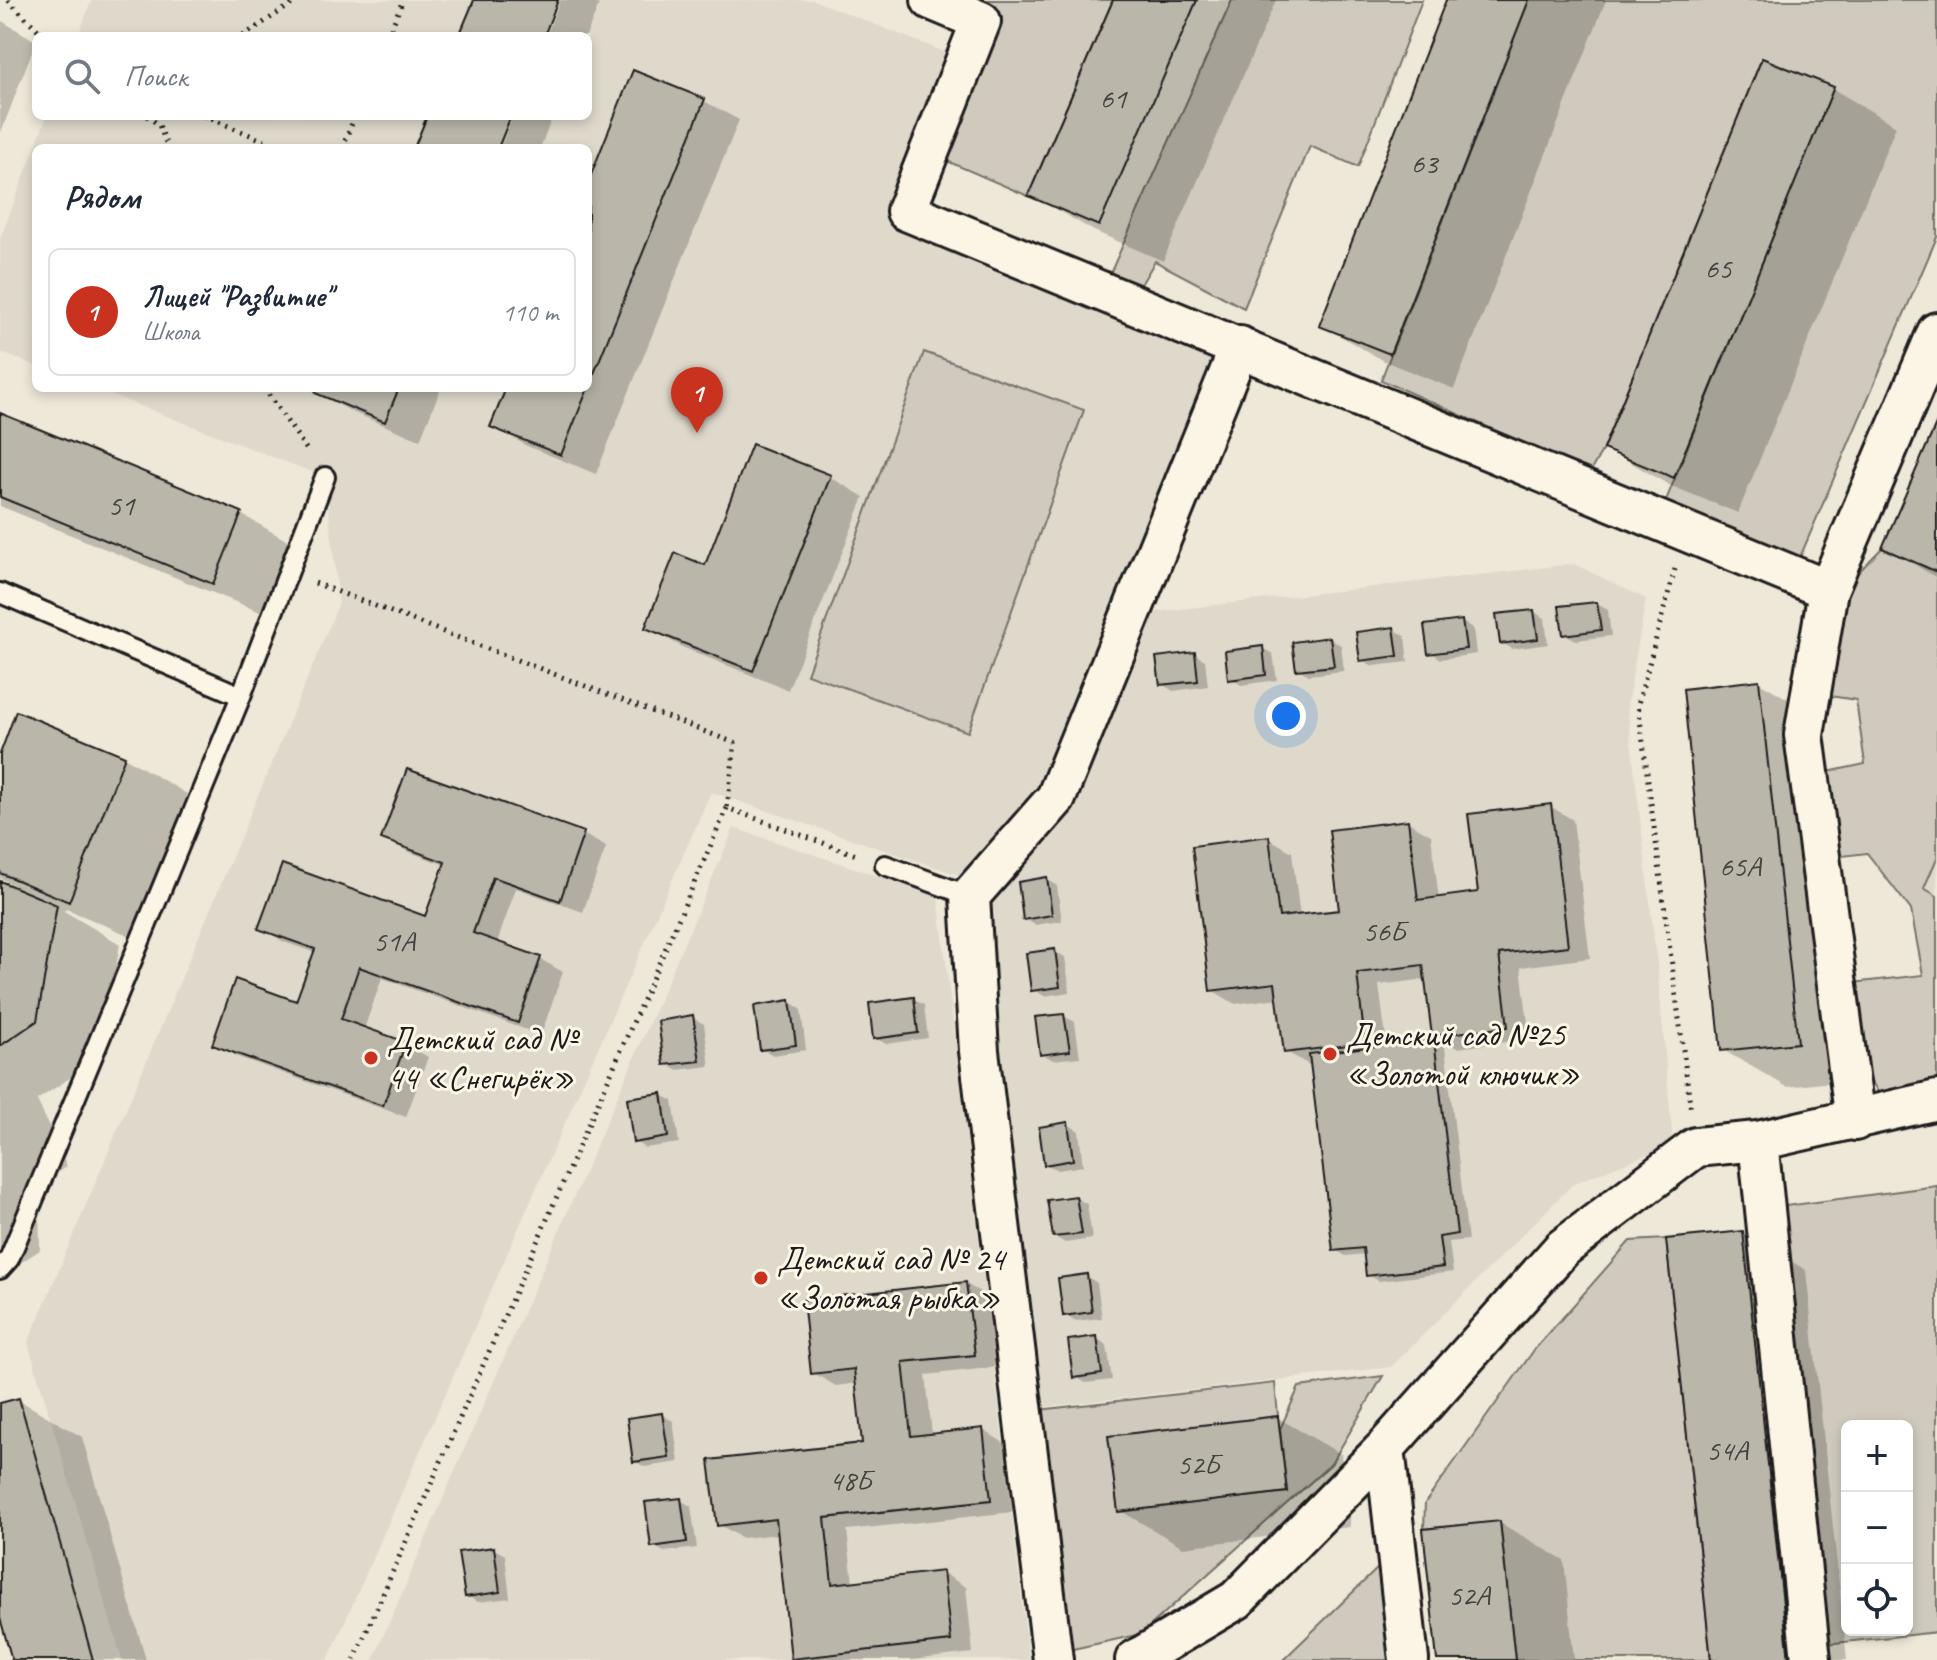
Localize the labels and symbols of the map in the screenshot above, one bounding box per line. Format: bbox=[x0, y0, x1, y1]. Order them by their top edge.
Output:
house number: 61 bbox=[1100, 79, 1128, 117]
house number: 63 bbox=[1411, 144, 1440, 182]
house number: 65 bbox=[1705, 249, 1733, 287]
pin: 1 bbox=[671, 367, 723, 433]
house number: 51 bbox=[108, 486, 136, 524]
your location bbox=[1266, 696, 1306, 736]
house number: 65А bbox=[1719, 847, 1763, 885]
house number: 56Б bbox=[1363, 912, 1410, 950]
house number: 51А bbox=[373, 922, 417, 960]
place label: Детский сад №25 «Золотой ключик» bbox=[1346, 1013, 1580, 1095]
place label: Детский сад № 44 «Снегирёк» bbox=[387, 1017, 581, 1099]
marker: Детский сад №25 «Золотой ключик» bbox=[1321, 1045, 1339, 1063]
marker: Детский сад № 44 «Снегирёк» bbox=[362, 1049, 380, 1067]
place label: Детский сад № 24 «Золотая рыбка» bbox=[777, 1237, 1008, 1319]
marker: Детский сад № 24 «Золотая рыбка» bbox=[752, 1269, 770, 1287]
house number: 54А bbox=[1706, 1431, 1750, 1469]
house number: 52Б bbox=[1177, 1445, 1224, 1483]
house number: 48Б bbox=[829, 1461, 876, 1499]
house number: 52А bbox=[1448, 1576, 1492, 1614]

